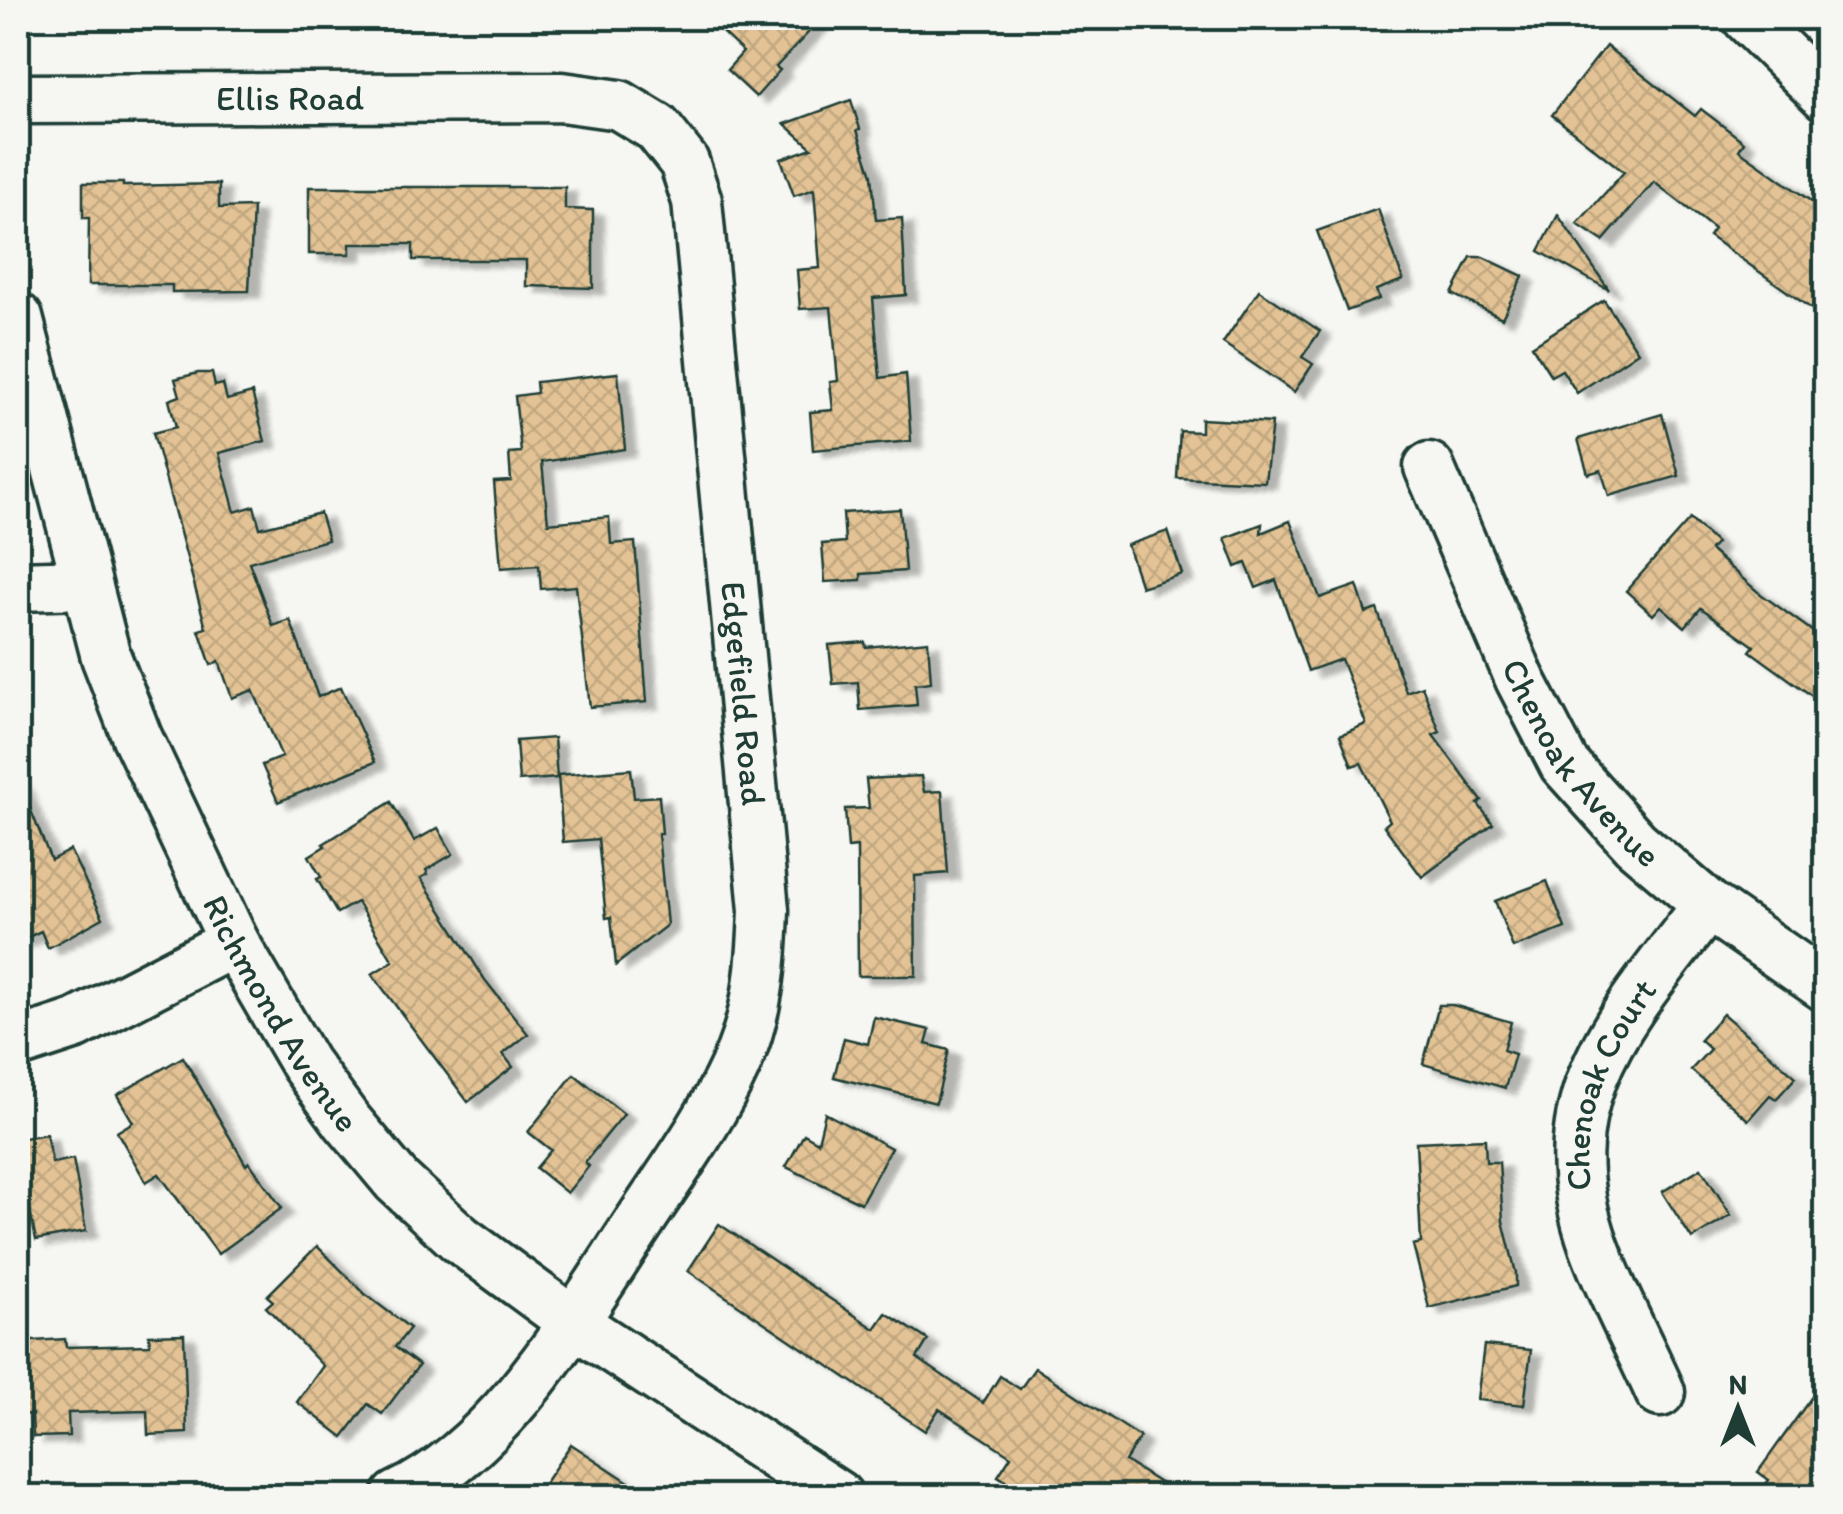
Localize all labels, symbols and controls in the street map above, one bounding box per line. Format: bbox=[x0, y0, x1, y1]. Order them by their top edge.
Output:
street label: Ellis Road bbox=[216, 77, 364, 119]
street label: Edgefield Road bbox=[712, 579, 775, 808]
street label: Chenoak Avenue bbox=[1493, 653, 1669, 876]
street label: Richmond Avenue bbox=[194, 888, 368, 1141]
street label: Chenoak Court bbox=[1556, 971, 1665, 1193]
north arrow bbox=[1688, 1359, 1788, 1459]
text: N bbox=[1729, 1367, 1747, 1401]

